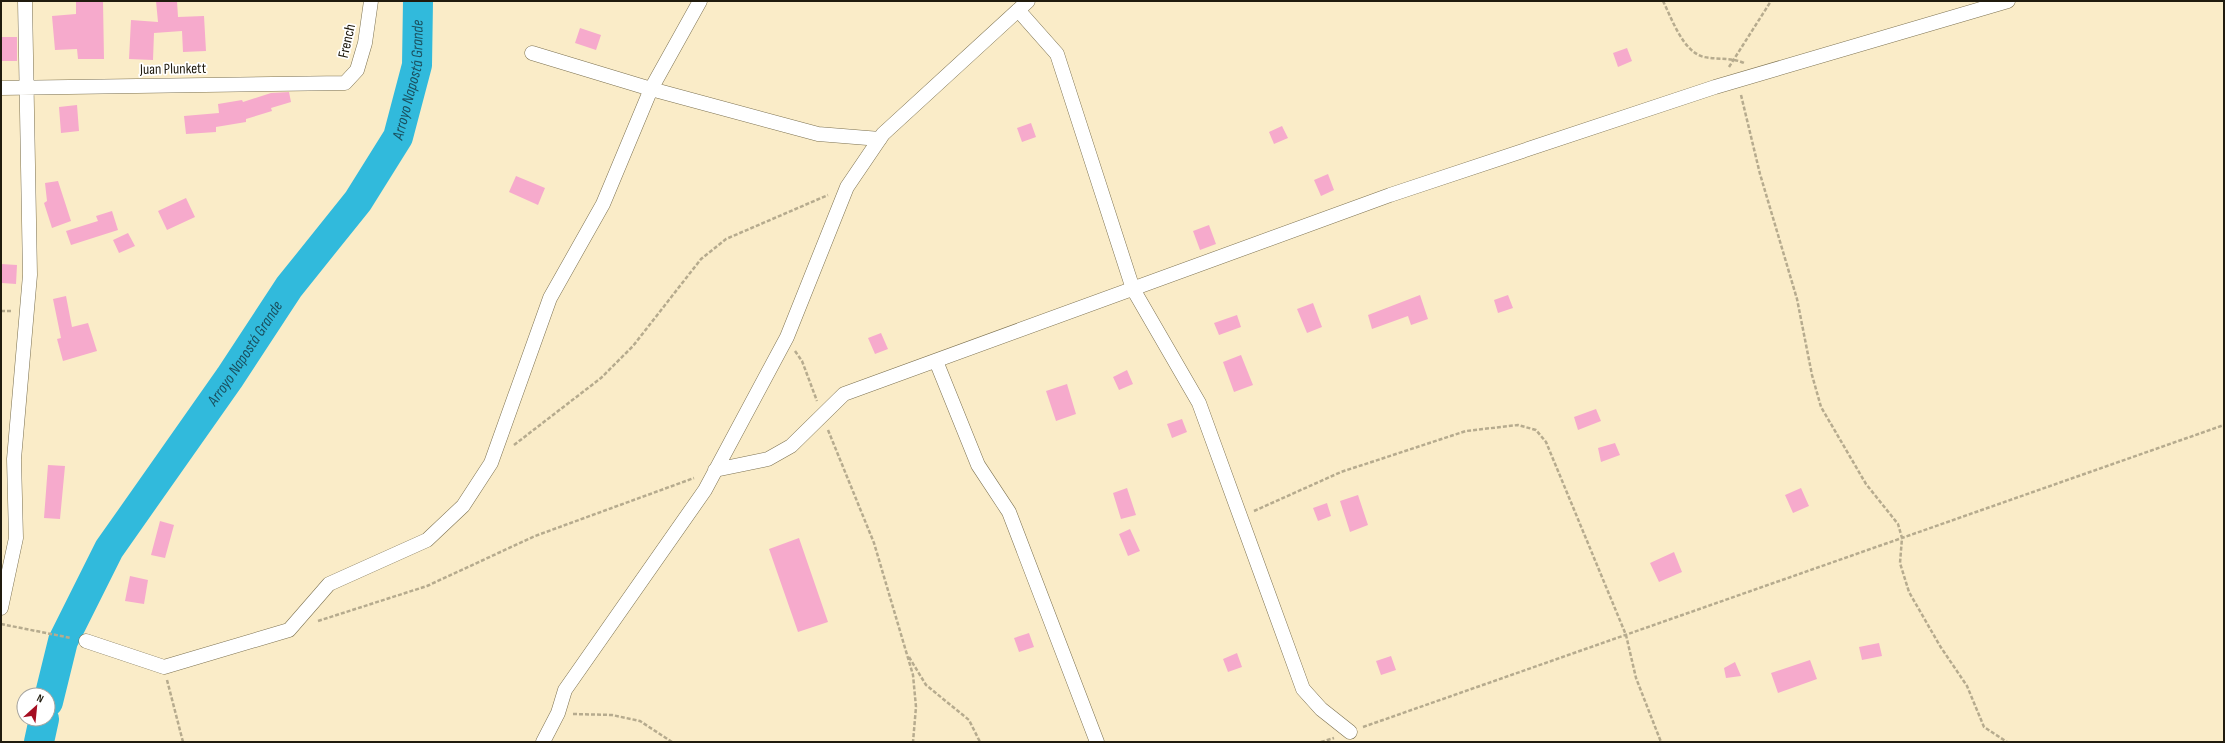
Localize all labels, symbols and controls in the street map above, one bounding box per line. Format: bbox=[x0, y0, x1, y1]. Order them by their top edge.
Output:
water label: Arroyo Napostá Grande bbox=[388, 20, 427, 143]
street label: French bbox=[334, 22, 360, 60]
street label: Juan Plunkett bbox=[139, 59, 207, 79]
water label: Arroyo Napostá Grande bbox=[203, 297, 287, 410]
north arrow bbox=[16, 687, 56, 727]
text: N bbox=[35, 691, 46, 706]

